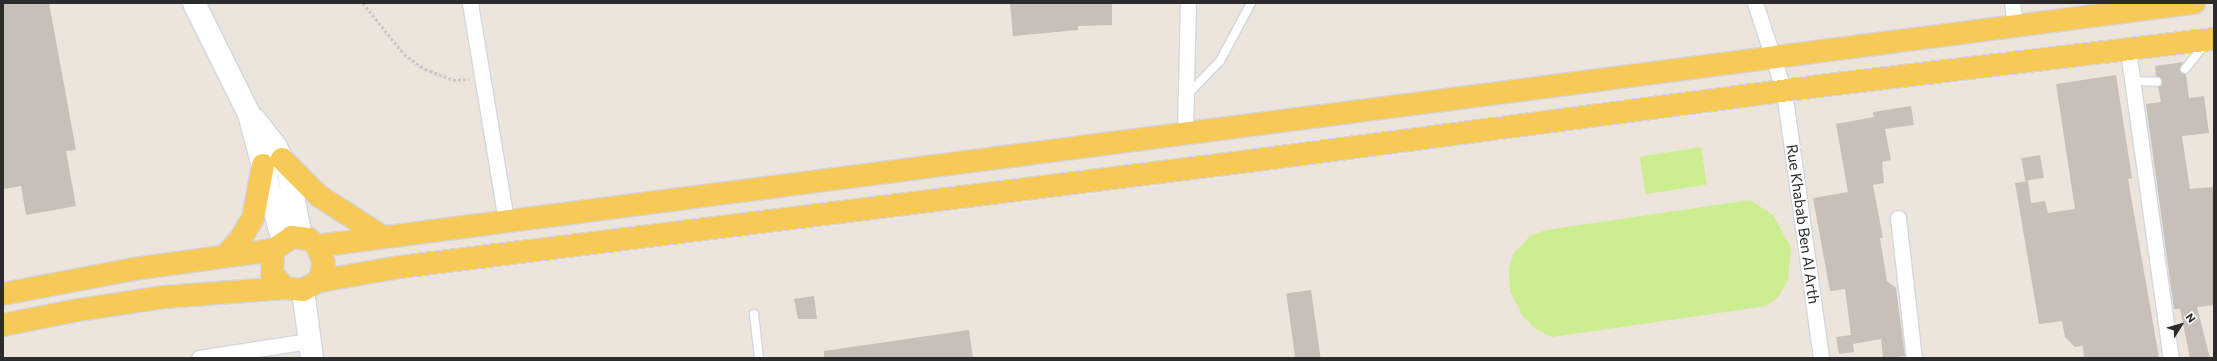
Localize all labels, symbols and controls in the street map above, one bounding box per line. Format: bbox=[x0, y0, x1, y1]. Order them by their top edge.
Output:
street label: Rue Khabab Ben Al Arth bbox=[1783, 143, 1823, 305]
north arrow bbox=[2161, 305, 2201, 345]
text: N bbox=[2183, 310, 2199, 325]

